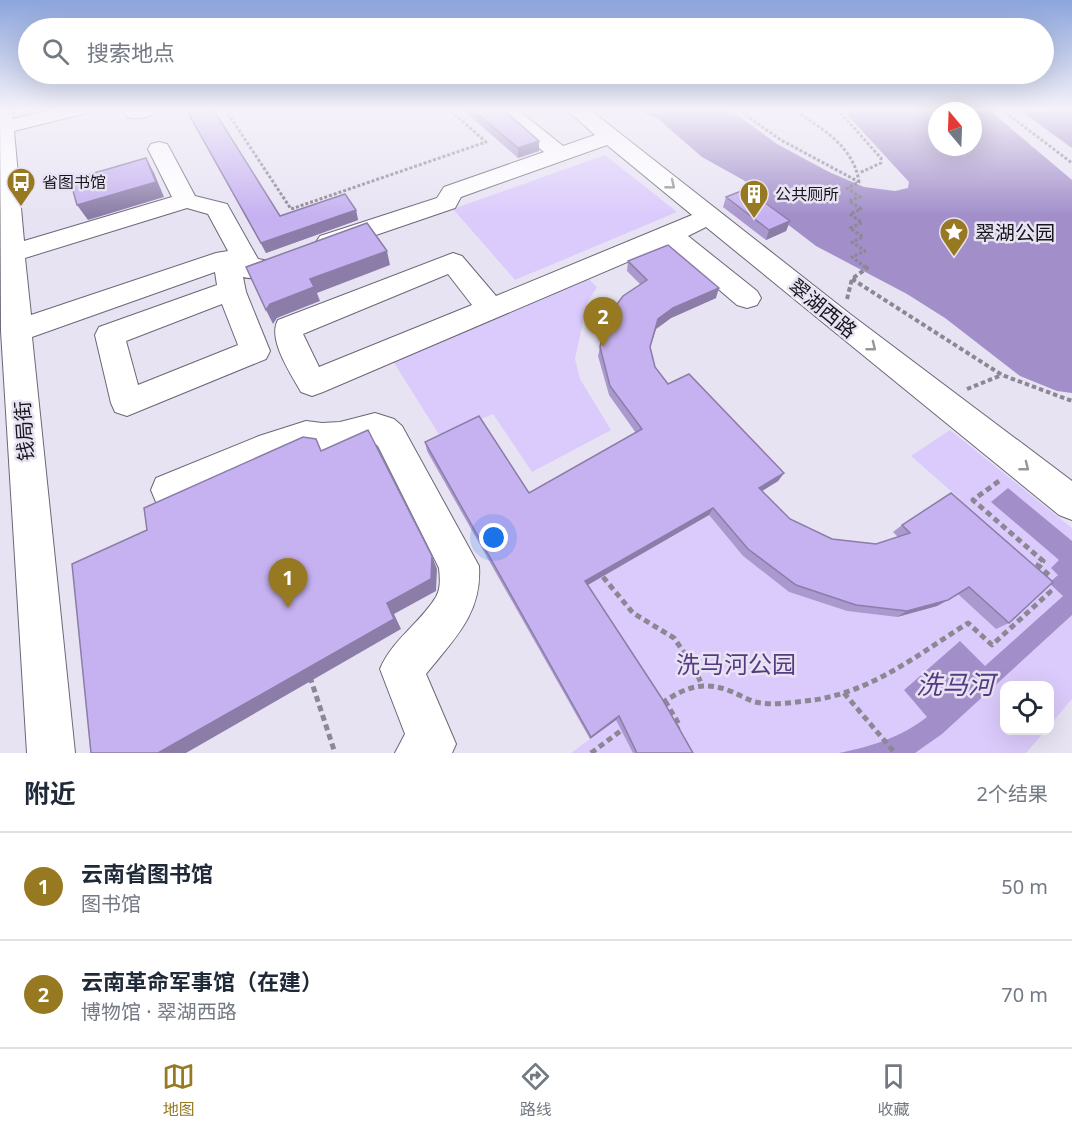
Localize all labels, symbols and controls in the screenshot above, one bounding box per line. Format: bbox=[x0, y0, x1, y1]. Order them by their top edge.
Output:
search box bbox=[18, 18, 1054, 84]
icon: search bbox=[39, 35, 72, 68]
text: 搜索地点 bbox=[87, 37, 175, 67]
north arrow bbox=[928, 102, 982, 156]
bus stop icon: 省图书馆 bbox=[5, 166, 37, 208]
place label: 省图书馆 bbox=[42, 171, 106, 193]
one-way arrow bbox=[664, 178, 675, 189]
building icon: 公共厕所 bbox=[738, 178, 770, 220]
place label: 公共厕所 bbox=[775, 183, 839, 205]
place icon: 翠湖公园 bbox=[938, 216, 970, 258]
place label: 翠湖公园 bbox=[975, 219, 1055, 246]
street label: 翠湖西路 bbox=[783, 272, 863, 344]
pin: 2 bbox=[584, 298, 622, 347]
one-way arrow bbox=[865, 340, 876, 351]
street label: 钱局街 bbox=[8, 400, 40, 462]
one-way arrow bbox=[1019, 460, 1030, 471]
your location bbox=[479, 523, 508, 552]
pin: 1 bbox=[268, 558, 308, 608]
park label: 洗马河公园 bbox=[676, 647, 796, 680]
water label: 洗马河 bbox=[916, 666, 999, 702]
map controls bbox=[1000, 681, 1054, 735]
button: locate bbox=[1000, 681, 1054, 735]
text: 附近 bbox=[24, 775, 76, 811]
text: 2个结果 bbox=[977, 780, 1048, 807]
text: 云南省图书馆 bbox=[81, 858, 213, 888]
text: 1 bbox=[38, 873, 49, 900]
text: 50 m bbox=[1001, 873, 1048, 900]
text: 图书馆 bbox=[81, 890, 141, 917]
text: 云南革命军事馆（在建） bbox=[81, 966, 323, 996]
text: 2 bbox=[38, 981, 49, 1008]
text: 70 m bbox=[1001, 981, 1048, 1008]
text: 博物馆 · 翠湖西路 bbox=[81, 998, 237, 1025]
tab: 地图 bbox=[162, 1060, 195, 1120]
tab: 路线 bbox=[519, 1060, 552, 1120]
tab: 收藏 bbox=[877, 1060, 910, 1120]

